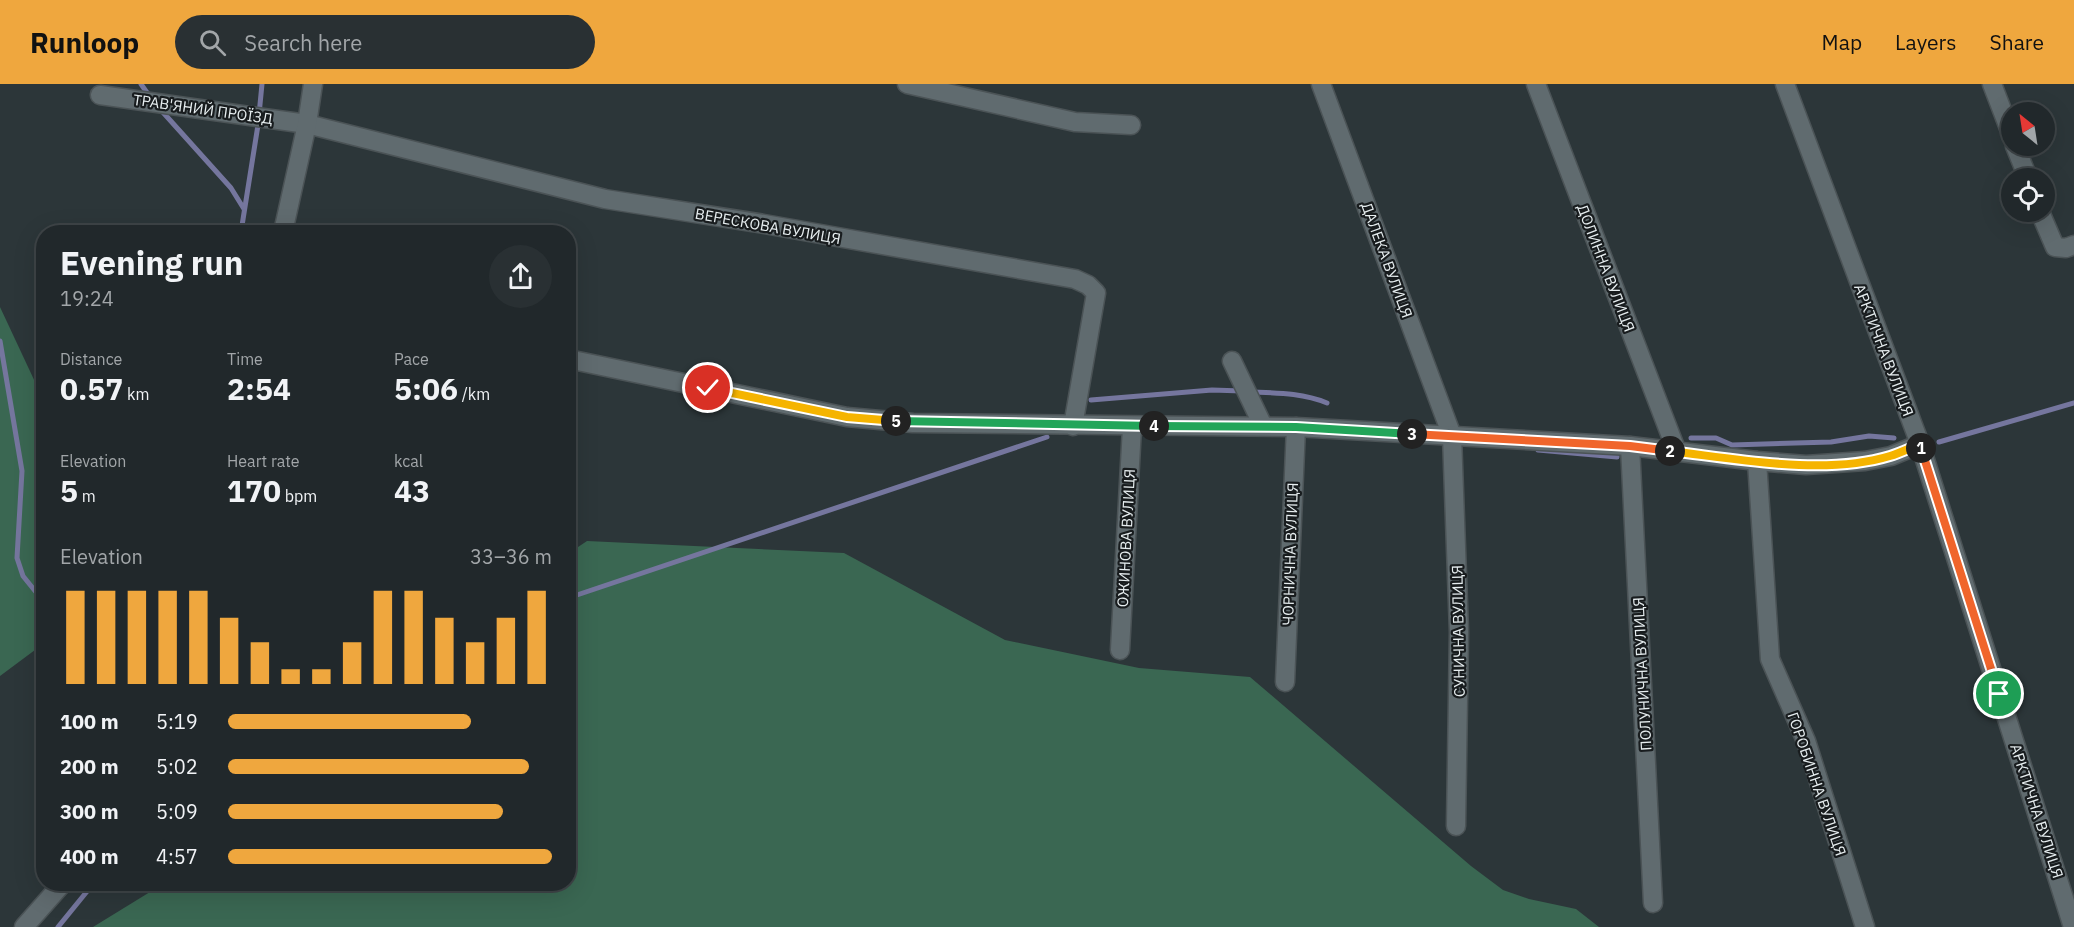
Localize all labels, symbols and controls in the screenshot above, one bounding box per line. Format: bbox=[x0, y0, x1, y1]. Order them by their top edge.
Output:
search box bbox=[175, 15, 595, 69]
text: Runloop bbox=[30, 24, 139, 61]
icon: search bbox=[196, 26, 229, 59]
text: Search here bbox=[244, 28, 362, 57]
text: Map bbox=[1822, 28, 1862, 56]
text: Layers bbox=[1895, 28, 1957, 56]
text: Share bbox=[1990, 28, 2044, 56]
street label: ТРАВ'ЯНИЙ ПРОЇЗД bbox=[132, 90, 274, 128]
north arrow bbox=[2001, 102, 2055, 156]
map controls bbox=[2001, 102, 2055, 222]
button: locate bbox=[2001, 168, 2055, 222]
street label: ДАЛЕКА ВУЛИЦЯ bbox=[1357, 200, 1417, 320]
street label: ДОЛИННА ВУЛИЦЯ bbox=[1573, 201, 1639, 335]
street label: ВЕРЕСКОВА ВУЛИЦЯ bbox=[694, 204, 842, 248]
text: Evening run bbox=[60, 241, 244, 284]
button: share bbox=[489, 245, 552, 308]
street label: АРКТИЧНА ВУЛИЦЯ bbox=[1850, 281, 1918, 419]
text: 19:24 bbox=[60, 285, 114, 312]
text: Distance bbox=[60, 349, 122, 369]
text: Time bbox=[227, 349, 263, 369]
text: Pace bbox=[394, 349, 429, 369]
pin bbox=[682, 362, 733, 413]
text: 0.57 bbox=[60, 369, 123, 408]
text: 2:54 bbox=[227, 369, 291, 408]
text: 5:06 bbox=[394, 369, 458, 408]
icon: check bbox=[691, 371, 724, 404]
text: km bbox=[123, 384, 150, 404]
text: /km bbox=[458, 384, 490, 404]
pin: 5 bbox=[881, 406, 911, 436]
text: 5 bbox=[891, 411, 901, 431]
pin: 4 bbox=[1139, 411, 1169, 441]
text: 4 bbox=[1149, 416, 1159, 436]
pin: 3 bbox=[1397, 419, 1427, 449]
text: 3 bbox=[1407, 424, 1417, 444]
pin: 1 bbox=[1906, 433, 1936, 463]
pin: 2 bbox=[1655, 436, 1685, 466]
text: 1 bbox=[1916, 438, 1926, 458]
text: 2 bbox=[1665, 441, 1675, 461]
text: Elevation bbox=[60, 451, 126, 471]
text: Heart rate bbox=[227, 451, 300, 471]
text: kcal bbox=[394, 451, 423, 471]
street label: ОЖИНОВА ВУЛИЦЯ bbox=[1113, 468, 1139, 608]
text: 5 bbox=[60, 471, 78, 510]
text: 170 bbox=[227, 471, 281, 510]
text: 43 bbox=[394, 471, 430, 510]
street label: ЧОРНИЧНА ВУЛИЦЯ bbox=[1278, 482, 1302, 626]
text: m bbox=[78, 486, 96, 506]
text: bpm bbox=[281, 486, 317, 506]
text: Elevation bbox=[60, 543, 143, 570]
text: 33–36 m bbox=[470, 543, 552, 570]
street label: СУНИЧНА ВУЛИЦЯ bbox=[1447, 565, 1469, 697]
street label: ПОЛУНИЧНА ВУЛИЦЯ bbox=[1628, 597, 1656, 751]
pin bbox=[1973, 668, 2024, 719]
icon: arrive bbox=[1982, 677, 2015, 710]
text: 100 m bbox=[60, 708, 119, 735]
text: 5:19 bbox=[156, 708, 198, 735]
street label: ГОРОБИННА ВУЛИЦЯ bbox=[1783, 710, 1851, 858]
street label: АРКТИЧНА ВУЛИЦЯ bbox=[2006, 741, 2068, 881]
text: 200 m bbox=[60, 753, 119, 780]
text: 5:02 bbox=[156, 753, 198, 780]
text: 300 m bbox=[60, 798, 119, 825]
text: 5:09 bbox=[156, 798, 198, 825]
text: 400 m bbox=[60, 843, 119, 870]
text: 4:57 bbox=[156, 843, 198, 870]

